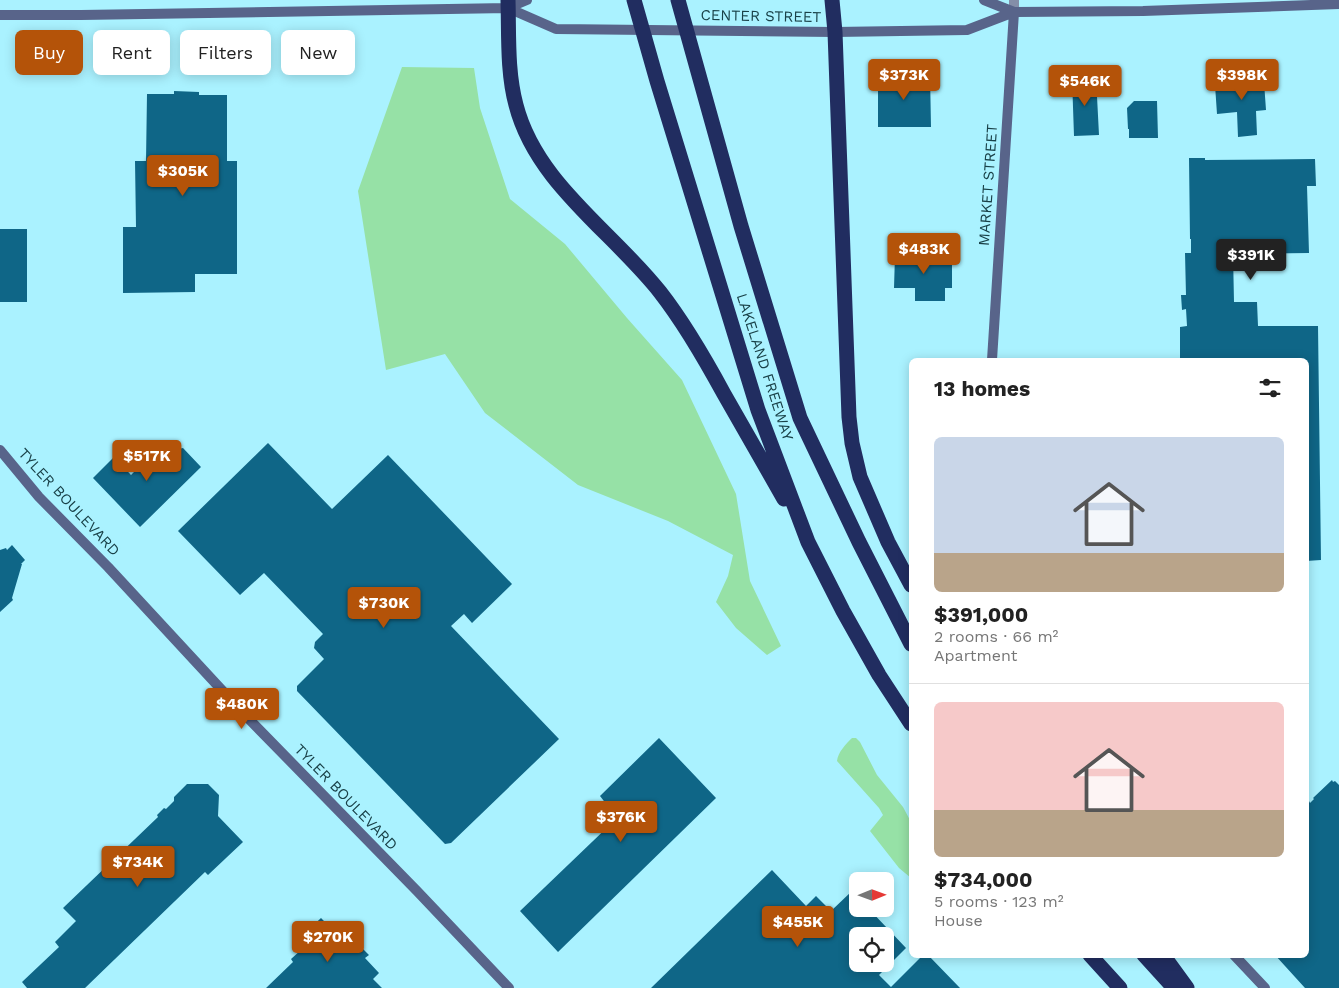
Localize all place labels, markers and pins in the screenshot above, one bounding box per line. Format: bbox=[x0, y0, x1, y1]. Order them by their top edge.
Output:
pin: $373K bbox=[869, 58, 939, 101]
pin: $398K bbox=[1207, 58, 1277, 101]
pin: $546K bbox=[1050, 64, 1120, 107]
pin: $305K bbox=[148, 154, 218, 197]
pin: $483K bbox=[889, 232, 959, 275]
pin: $391K bbox=[1216, 238, 1286, 281]
pin: $517K bbox=[112, 440, 182, 482]
pin: $730K bbox=[349, 586, 419, 629]
pin: $480K bbox=[207, 688, 277, 730]
pin: $376K bbox=[586, 800, 656, 843]
pin: $734K bbox=[103, 846, 173, 888]
pin: $455K bbox=[763, 906, 833, 948]
pin: $270K bbox=[293, 920, 363, 963]

